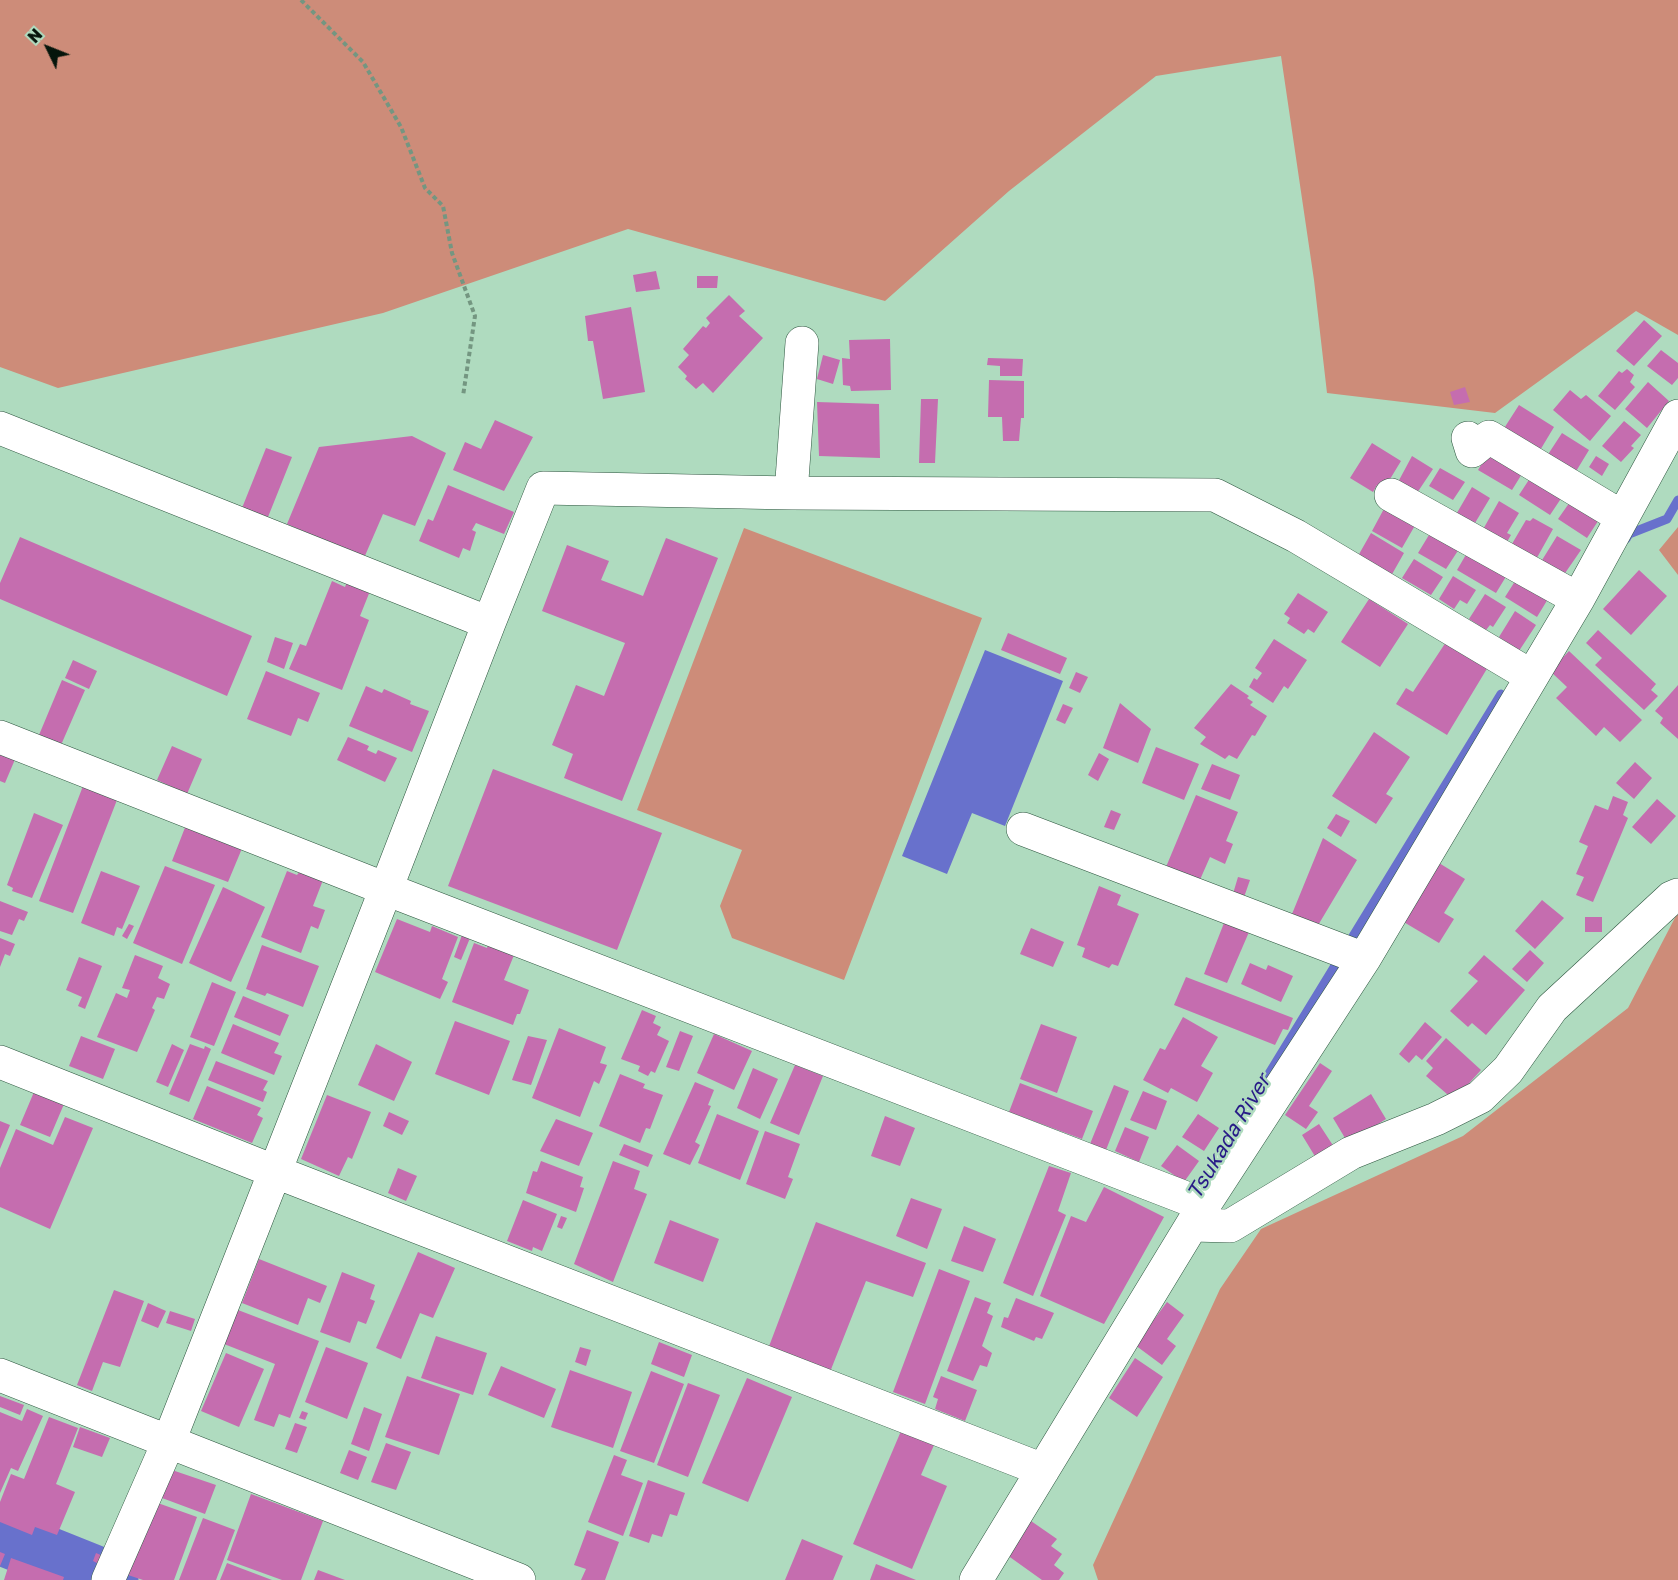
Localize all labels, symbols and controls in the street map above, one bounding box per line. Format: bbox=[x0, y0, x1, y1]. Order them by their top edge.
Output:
north arrow bbox=[18, 18, 78, 78]
text: N bbox=[23, 24, 46, 47]
water label: Tsukada River bbox=[1182, 1070, 1276, 1204]

